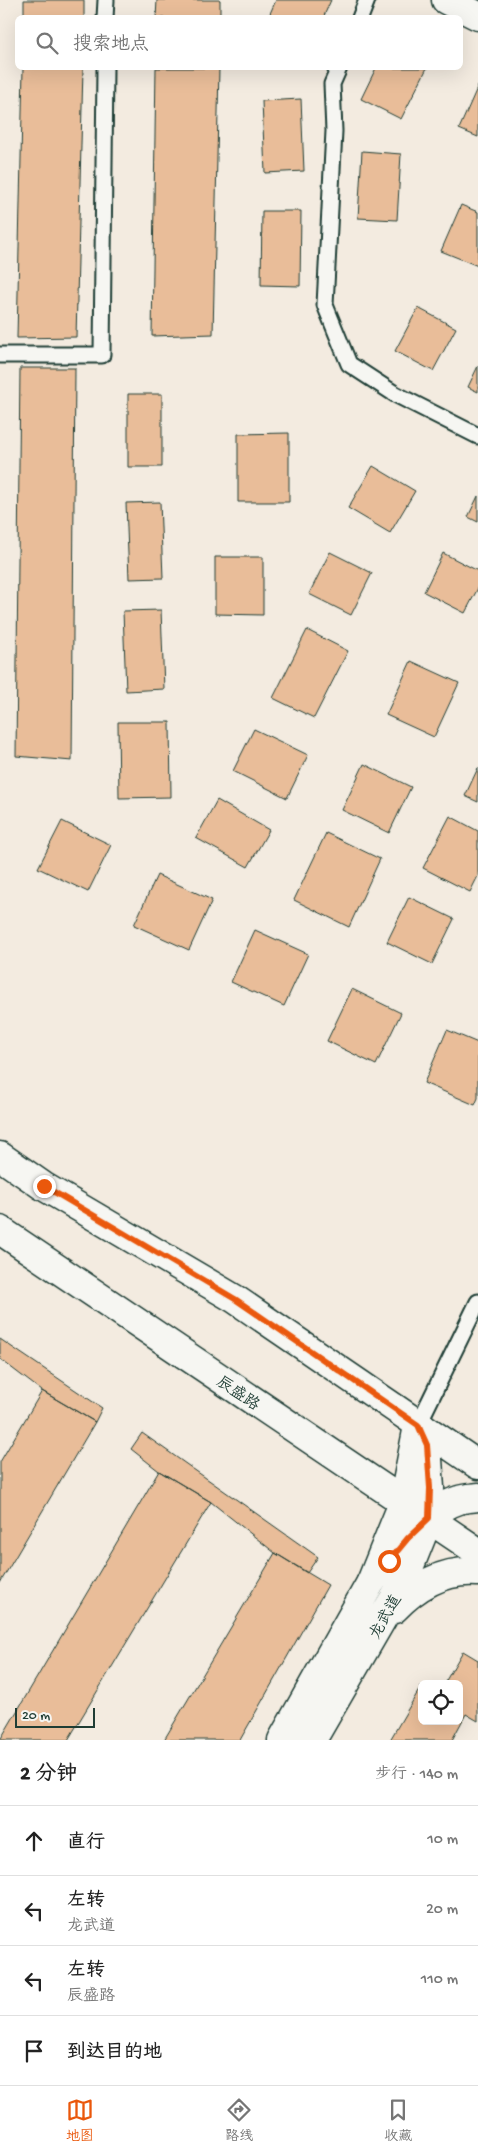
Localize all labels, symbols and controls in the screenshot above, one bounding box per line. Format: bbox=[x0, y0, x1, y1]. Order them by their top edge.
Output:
search box bbox=[15, 15, 463, 70]
icon: search bbox=[33, 29, 61, 57]
text: 搜索地点 bbox=[73, 34, 149, 57]
route end bbox=[33, 1175, 56, 1198]
street label: 辰盛路 bbox=[212, 1372, 263, 1416]
route start bbox=[378, 1550, 401, 1573]
street label: 龙武道 bbox=[366, 1592, 407, 1643]
map controls bbox=[418, 1680, 463, 1725]
button: locate bbox=[418, 1680, 463, 1725]
scale bar bbox=[15, 1705, 95, 1728]
text: 20 m bbox=[22, 1708, 50, 1725]
text: 2 分钟 bbox=[20, 1763, 77, 1788]
text: 步行 · 140 m bbox=[375, 1766, 458, 1785]
icon: ahead bbox=[20, 1827, 48, 1855]
text: 10 m bbox=[427, 1831, 458, 1850]
text: 直行 bbox=[67, 1832, 105, 1855]
text: 左转 bbox=[67, 1890, 105, 1913]
icon: left bbox=[20, 1897, 48, 1925]
text: 20 m bbox=[426, 1901, 458, 1920]
text: 龙武道 bbox=[67, 1918, 115, 1937]
text: 左转 bbox=[67, 1960, 105, 1983]
icon: left bbox=[20, 1967, 48, 1995]
text: 110 m bbox=[421, 1971, 458, 1990]
text: 辰盛路 bbox=[67, 1988, 115, 2007]
icon: arrive bbox=[20, 2037, 48, 2065]
text: 到达目的地 bbox=[67, 2042, 162, 2065]
tab: 地图 bbox=[66, 2096, 94, 2146]
tab: 路线 bbox=[225, 2096, 253, 2146]
tab: 收藏 bbox=[384, 2096, 412, 2146]

